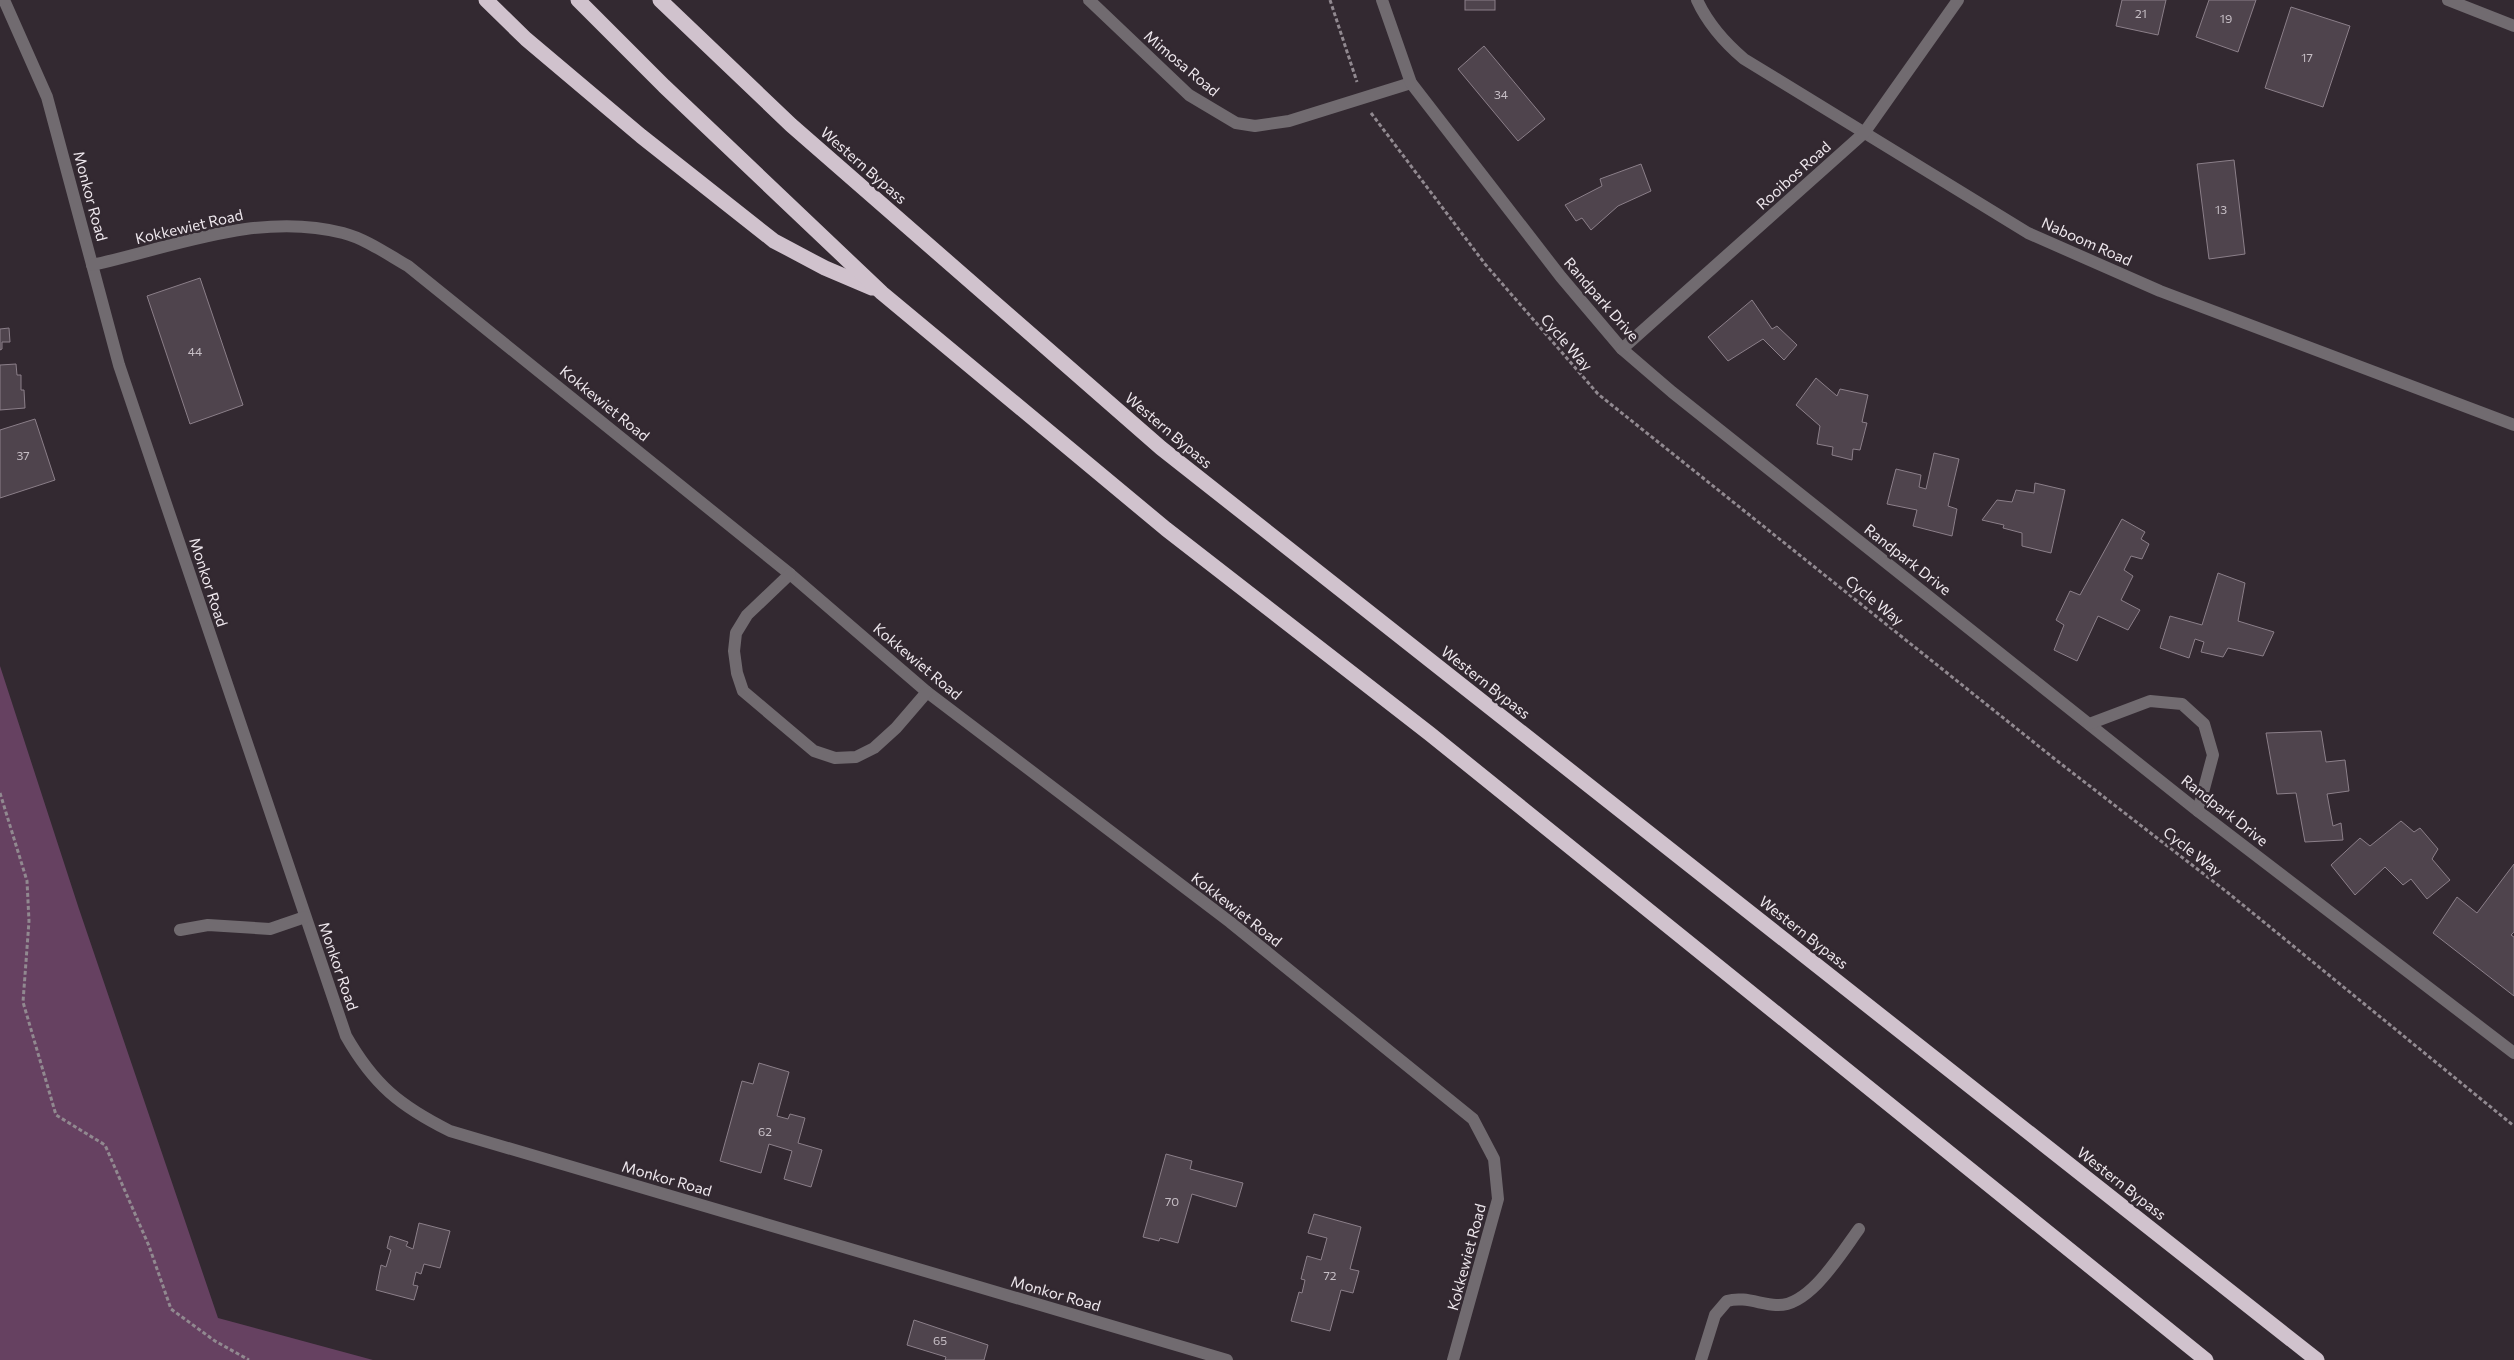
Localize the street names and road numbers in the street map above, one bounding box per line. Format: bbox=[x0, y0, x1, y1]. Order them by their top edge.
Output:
street label: Mimosa Road bbox=[1141, 26, 1223, 100]
street label: Western Bypass bbox=[817, 123, 911, 207]
street label: Rooibos Road bbox=[1752, 137, 1834, 213]
street label: Monkor Road bbox=[70, 149, 112, 243]
street label: Kokkewiet Road bbox=[133, 205, 245, 247]
street label: Naboom Road bbox=[2039, 213, 2135, 269]
street label: Randpark Drive bbox=[1561, 253, 1643, 345]
street label: Cycle Way bbox=[1537, 310, 1597, 374]
street label: Kokkewiet Road bbox=[557, 361, 653, 445]
street label: Western Bypass bbox=[1122, 388, 1216, 472]
street label: Randpark Drive bbox=[1861, 520, 1955, 598]
street label: Monkor Road bbox=[186, 535, 232, 629]
street label: Cycle Way bbox=[1842, 571, 1908, 629]
street label: Kokkewiet Road bbox=[870, 619, 966, 703]
street label: Western Bypass bbox=[1438, 642, 1534, 722]
street label: Randpark Drive bbox=[2178, 771, 2272, 849]
street label: Cycle Way bbox=[2160, 823, 2226, 880]
street label: Kokkewiet Road bbox=[1188, 868, 1286, 950]
street label: Western Bypass bbox=[1756, 892, 1852, 972]
street label: Monkor Road bbox=[315, 919, 363, 1013]
street label: Western Bypass bbox=[2074, 1143, 2170, 1223]
street label: Monkor Road bbox=[620, 1157, 714, 1199]
street label: Kokkewiet Road bbox=[1443, 1202, 1489, 1312]
street label: Monkor Road bbox=[1009, 1272, 1103, 1314]

